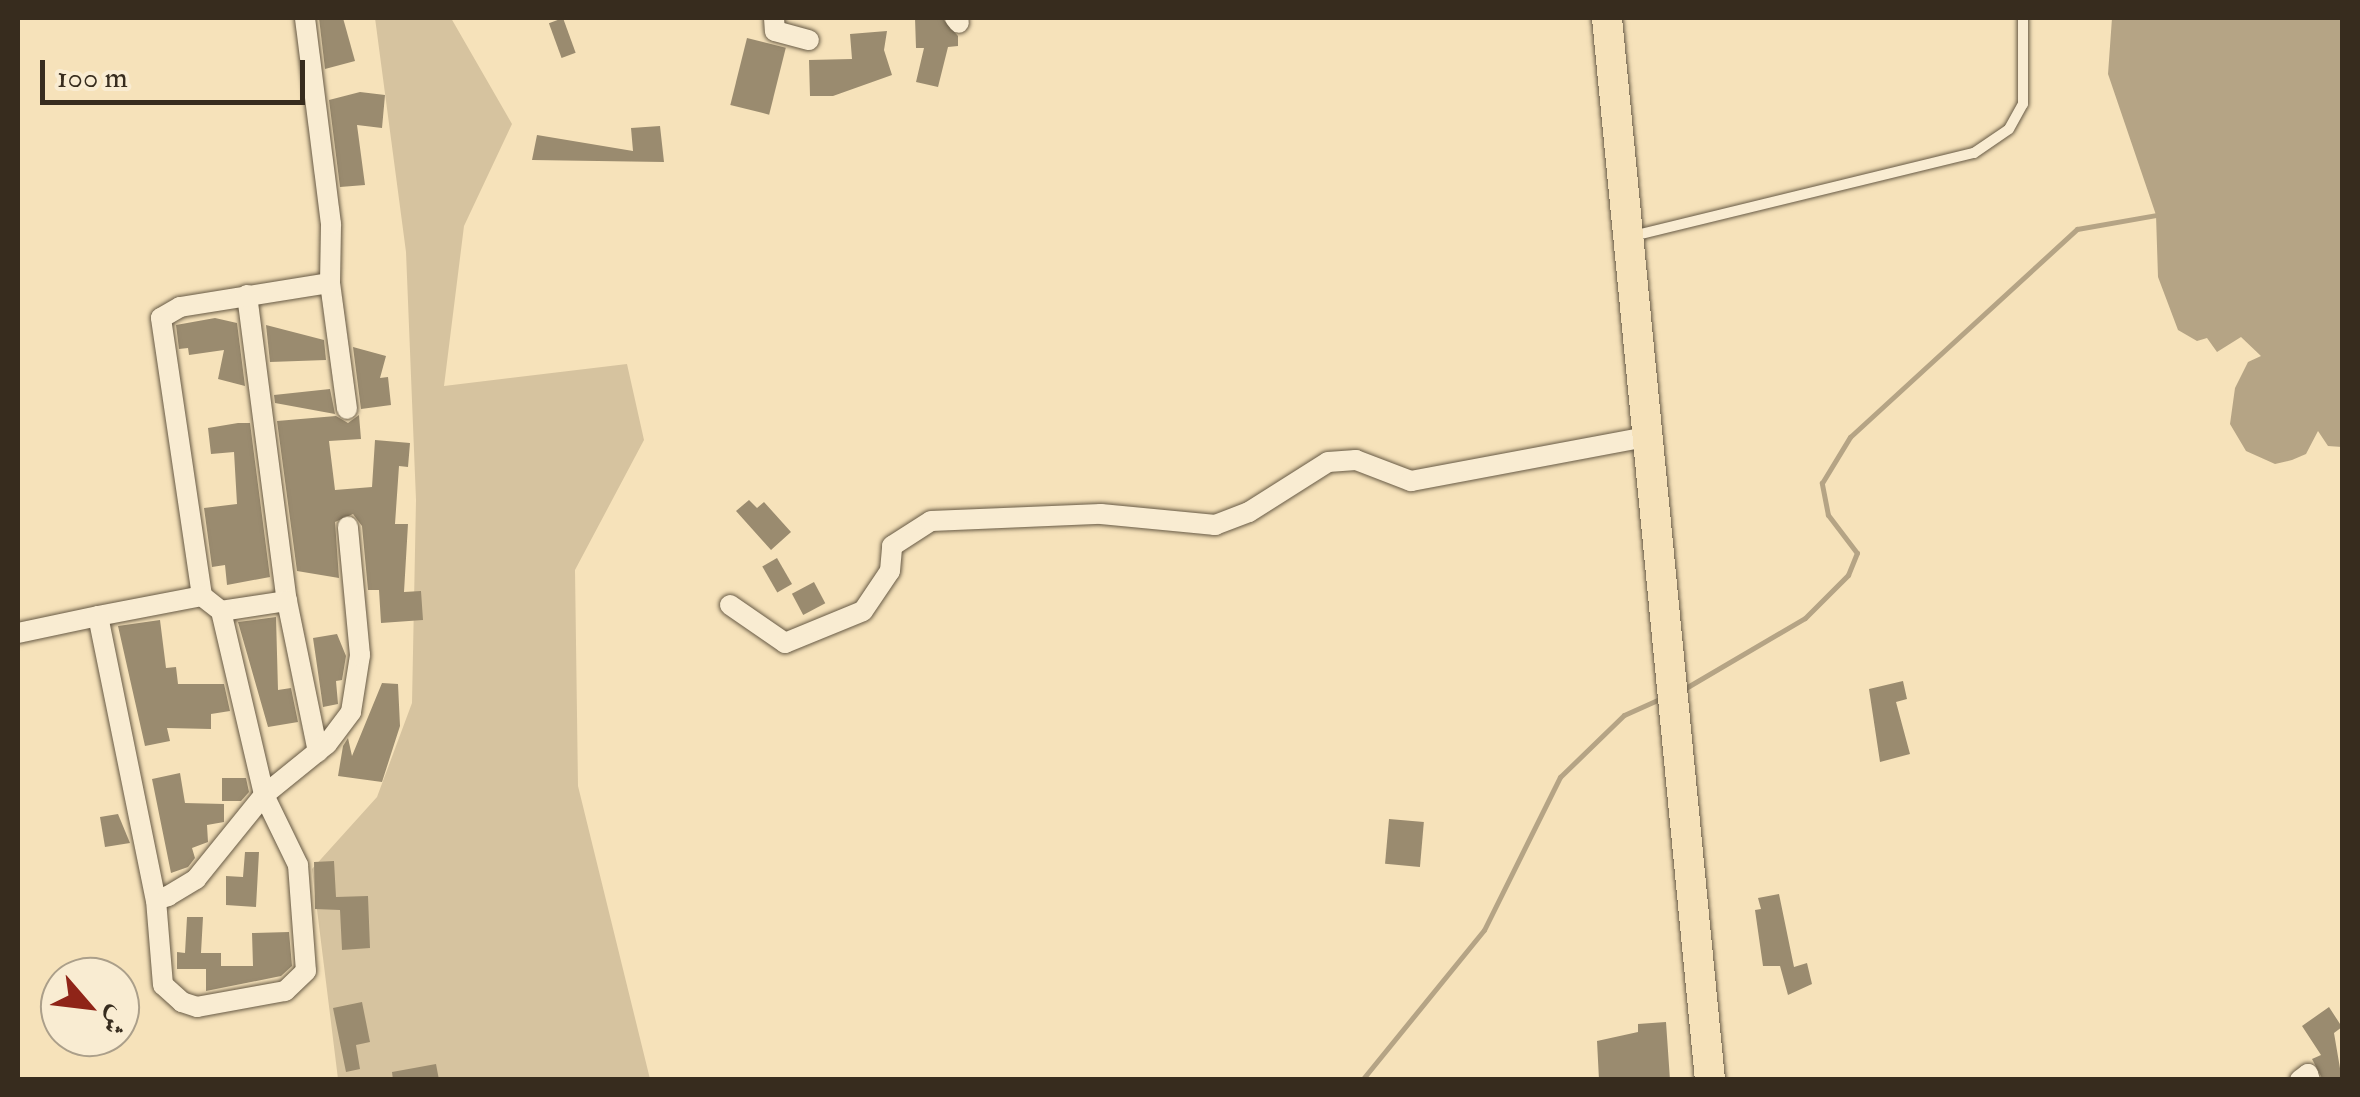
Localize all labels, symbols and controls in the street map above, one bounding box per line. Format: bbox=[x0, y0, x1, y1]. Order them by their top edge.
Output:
scale bar bbox=[45, 40, 310, 102]
text: 100 m bbox=[57, 59, 128, 96]
north arrow bbox=[40, 957, 140, 1057]
text: ش bbox=[93, 1000, 137, 1041]

